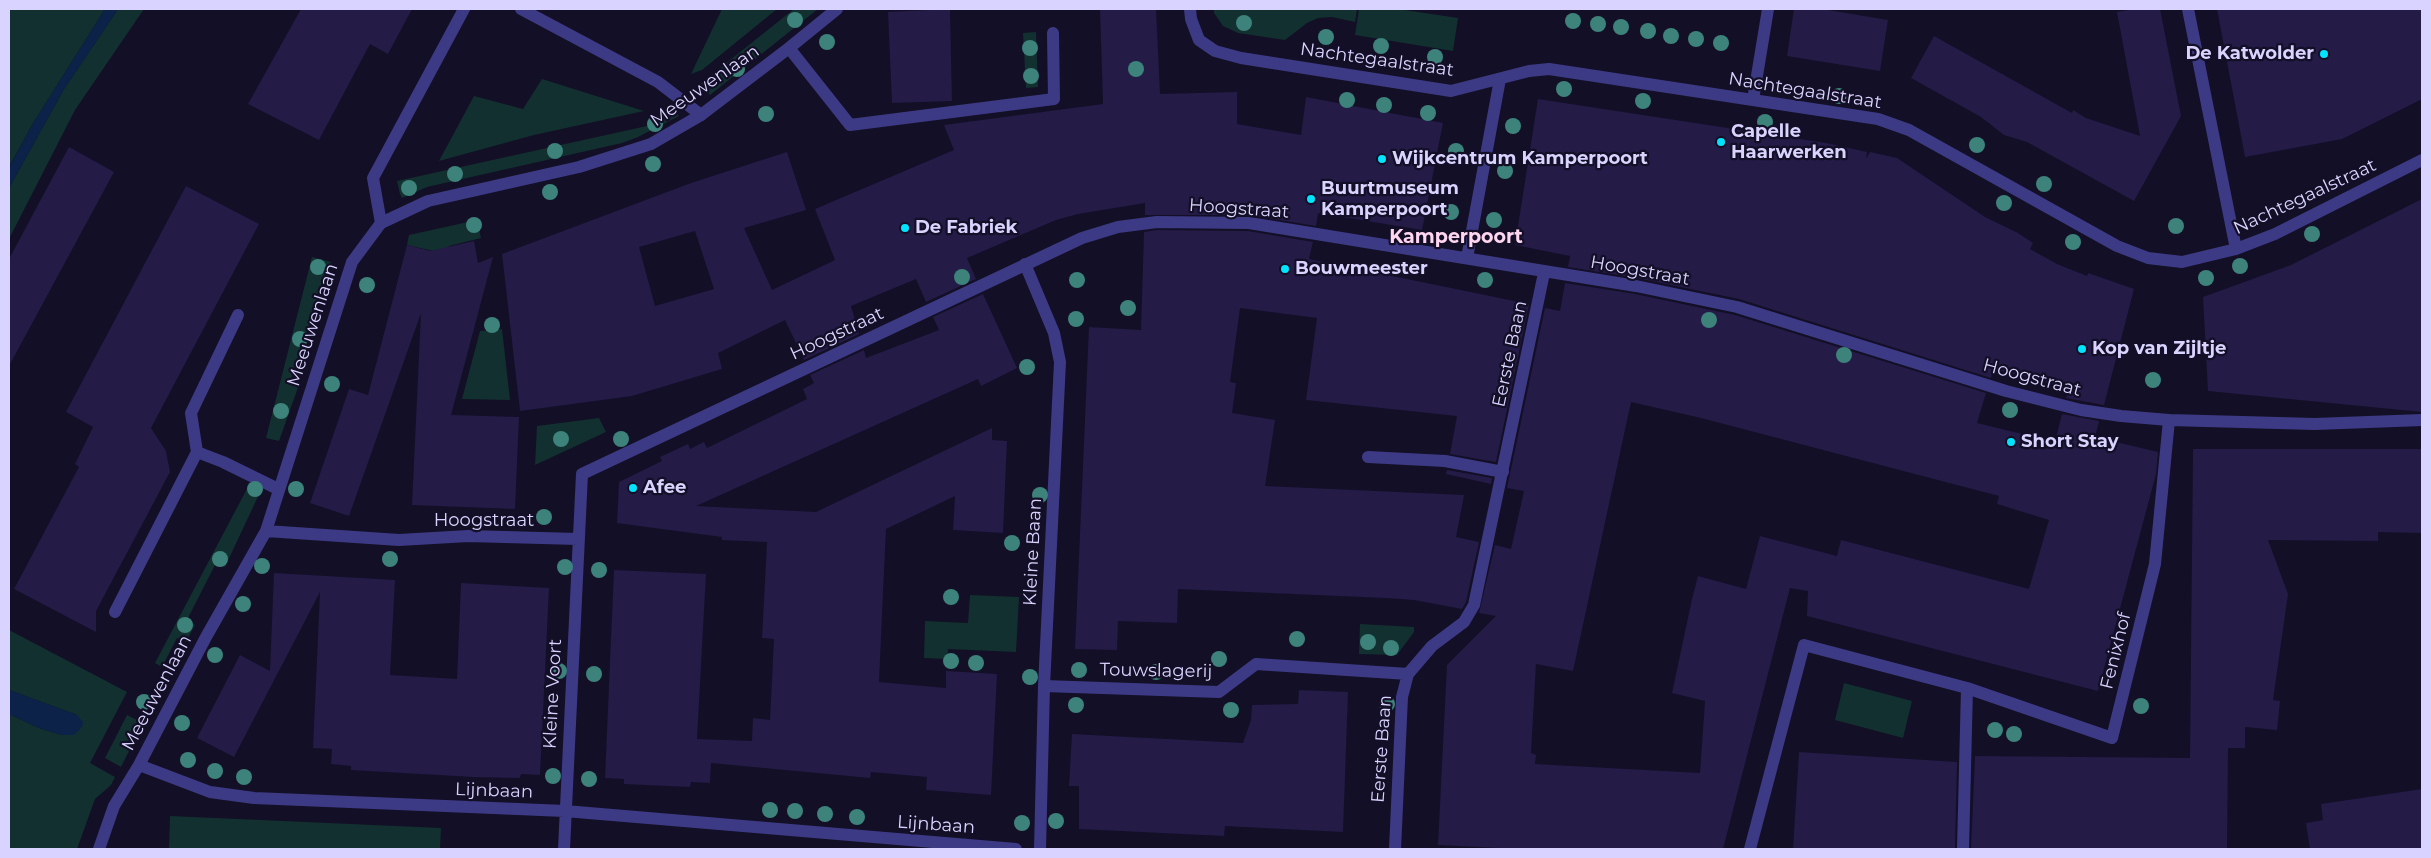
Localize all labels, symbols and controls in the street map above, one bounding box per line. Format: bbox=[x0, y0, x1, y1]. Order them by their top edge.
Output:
street label: Nachtegaalstraat bbox=[1299, 39, 1455, 81]
street label: Meeuwenlaan bbox=[646, 40, 764, 132]
place label: De Katwolder bbox=[2185, 43, 2314, 65]
marker: De Katwolder bbox=[2318, 48, 2330, 60]
street label: Nachtegaalstraat bbox=[1727, 68, 1883, 114]
place label: Capelle Haarwerken bbox=[1731, 121, 1847, 163]
marker: Capelle Haarwerken bbox=[1715, 136, 1727, 148]
place label: Wijkcentrum Kamperpoort bbox=[1392, 148, 1648, 170]
marker: Wijkcentrum Kamperpoort bbox=[1376, 153, 1388, 165]
street label: Nachtegaalstraat bbox=[2230, 155, 2380, 239]
place label: Buurtmuseum Kamperpoort bbox=[1321, 178, 1459, 220]
marker: Buurtmuseum Kamperpoort bbox=[1305, 193, 1317, 205]
street label: Hoogstraat bbox=[1188, 195, 1290, 223]
place label: De Fabriek bbox=[915, 217, 1017, 239]
marker: De Fabriek bbox=[899, 222, 911, 234]
district label: Kamperpoort bbox=[1389, 226, 1523, 248]
street label: Hoogstraat bbox=[1589, 252, 1691, 290]
place label: Bouwmeester bbox=[1295, 258, 1428, 280]
street label: Meeuwenlaan bbox=[283, 261, 343, 389]
marker: Bouwmeester bbox=[1279, 263, 1291, 275]
street label: Eerste Baan bbox=[1488, 299, 1532, 409]
street label: Hoogstraat bbox=[787, 303, 887, 365]
place label: Kop van Zijltje bbox=[2092, 338, 2226, 360]
marker: Kop van Zijltje bbox=[2076, 343, 2088, 355]
street label: Hoogstraat bbox=[1981, 355, 2083, 401]
place label: Short Stay bbox=[2021, 431, 2118, 453]
marker: Short Stay bbox=[2005, 436, 2017, 448]
place label: Afee bbox=[643, 477, 686, 499]
marker: Afee bbox=[627, 482, 639, 494]
street label: Kleine Baan bbox=[1019, 497, 1047, 607]
street label: Hoogstraat bbox=[434, 510, 534, 532]
street label: Fenixhof bbox=[2096, 610, 2136, 692]
street label: Meeuwenlaan bbox=[117, 631, 197, 755]
street label: Kleine Voort bbox=[539, 638, 567, 750]
street label: Touwslagerij bbox=[1099, 659, 1213, 683]
street label: Eerste Baan bbox=[1367, 694, 1397, 804]
street label: Lijnbaan bbox=[455, 779, 533, 803]
street label: Lijnbaan bbox=[896, 812, 976, 838]

